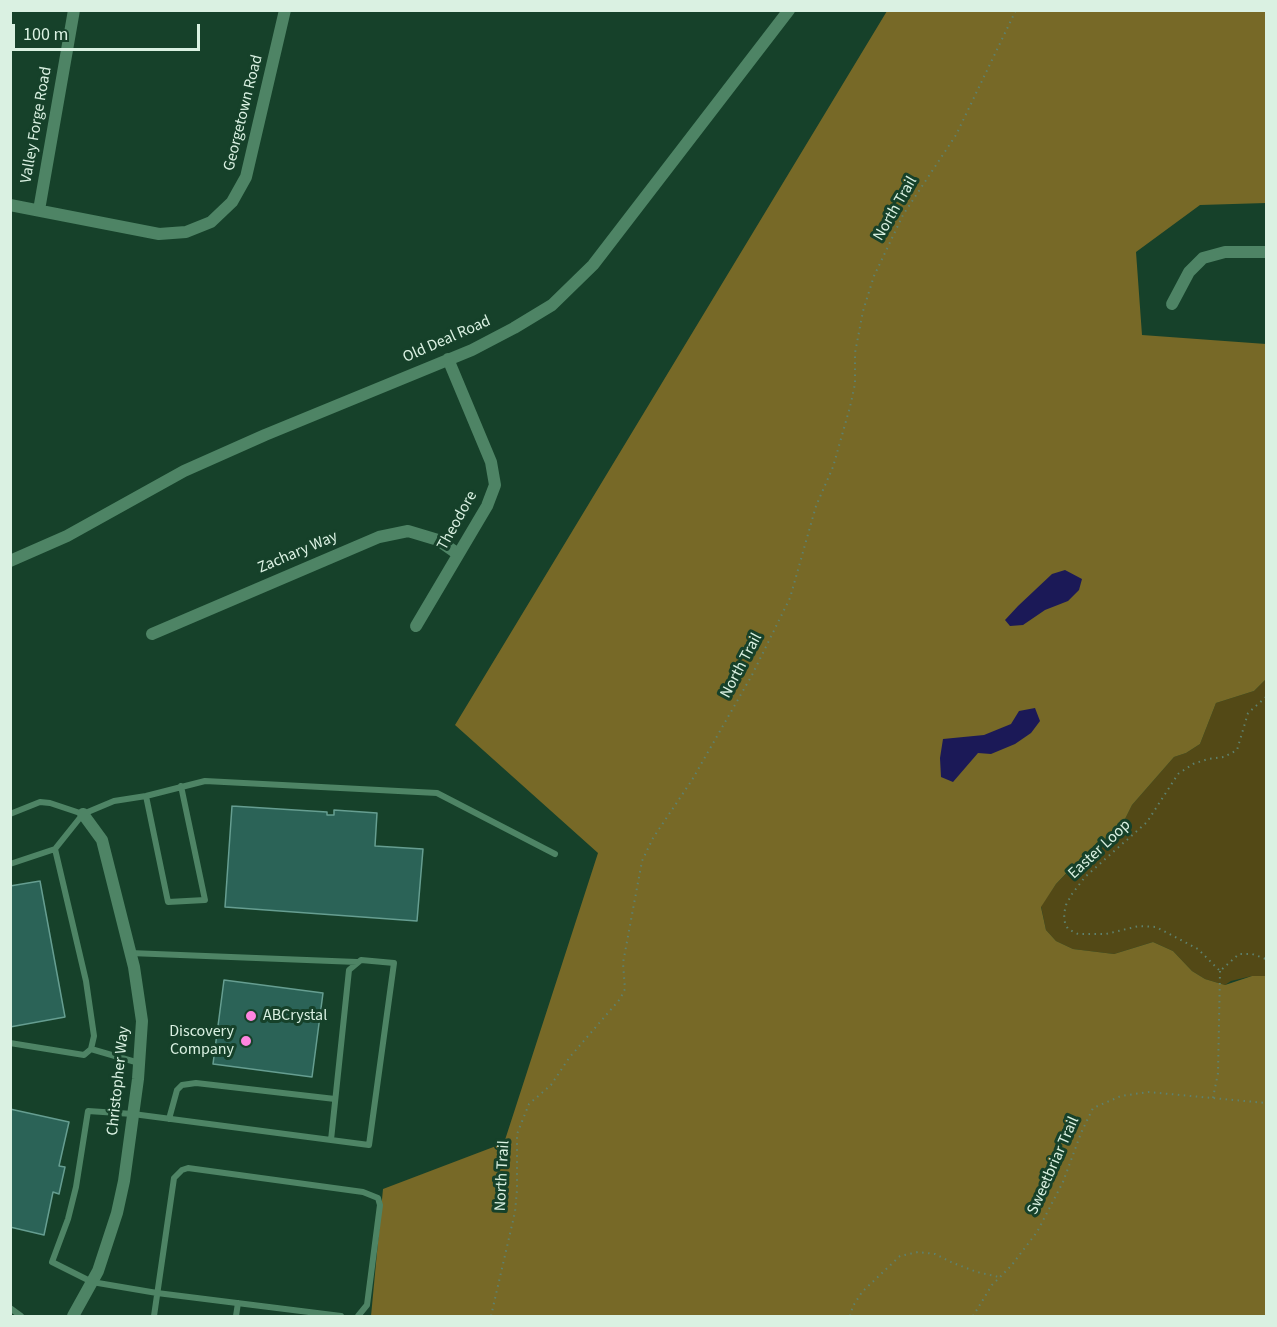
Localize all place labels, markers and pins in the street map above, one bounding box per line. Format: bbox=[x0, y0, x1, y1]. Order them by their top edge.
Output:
place label: ABCrystal bbox=[263, 1006, 327, 1026]
marker: ABCrystal bbox=[244, 1009, 258, 1023]
place label: Discovery Company bbox=[169, 1022, 234, 1060]
marker: Discovery Company bbox=[239, 1034, 253, 1048]

